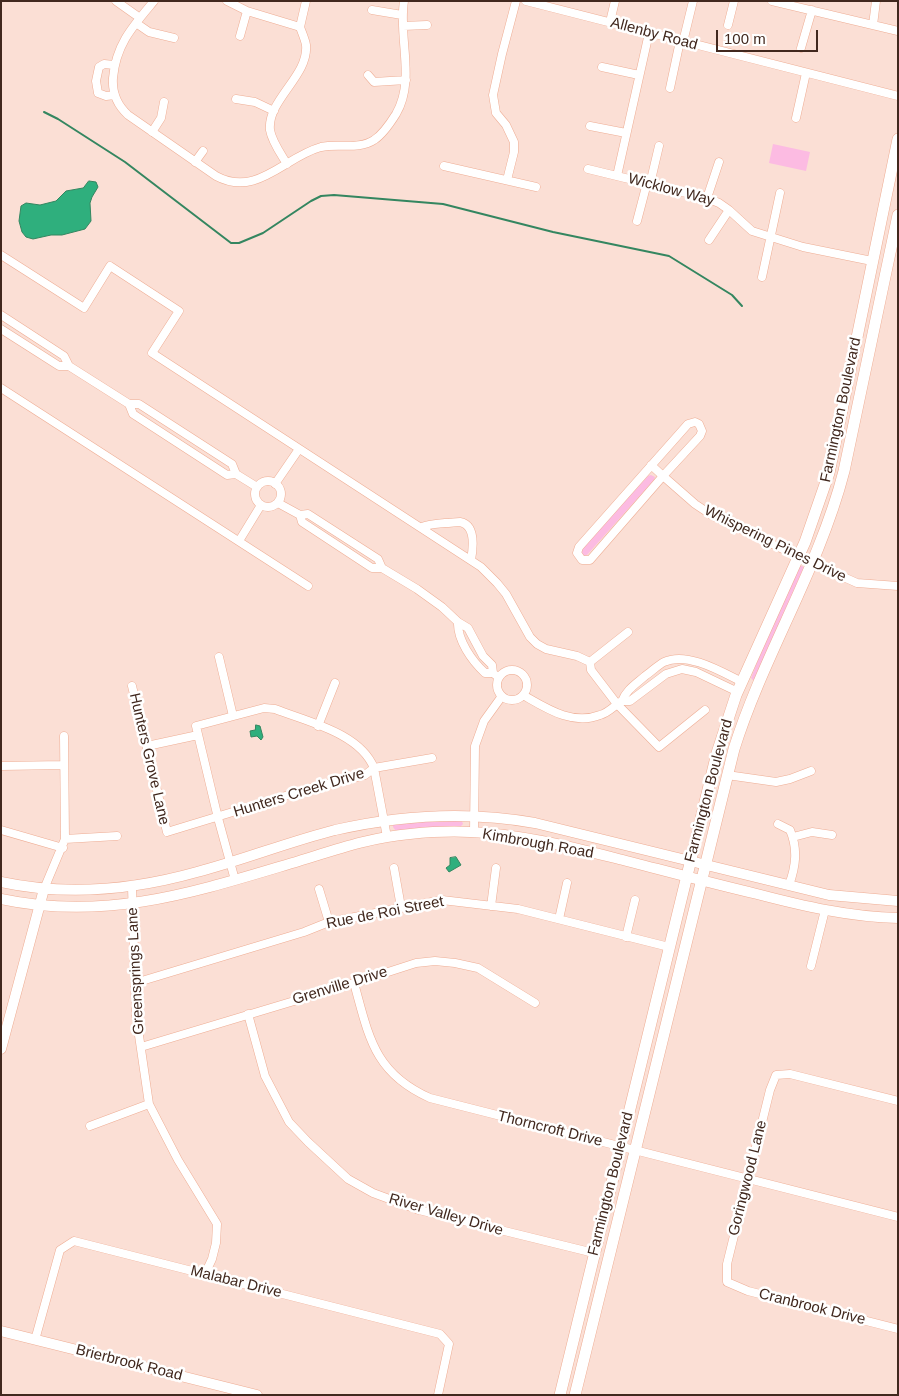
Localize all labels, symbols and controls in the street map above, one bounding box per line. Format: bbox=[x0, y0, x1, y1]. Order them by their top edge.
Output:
street label: Allenby Road bbox=[609, 14, 699, 54]
scale bar bbox=[719, 20, 822, 52]
text: 100 m bbox=[724, 30, 766, 47]
street label: Wicklow Way bbox=[626, 170, 716, 210]
street label: Farmington Boulevard bbox=[817, 336, 865, 484]
street label: Whispering Pines Drive bbox=[701, 502, 849, 586]
street label: Hunters Grove Lane bbox=[125, 691, 173, 827]
street label: Farmington Boulevard bbox=[681, 717, 737, 865]
street label: Hunters Creek Drive bbox=[231, 765, 367, 821]
street label: Kimbrough Road bbox=[481, 825, 595, 863]
street label: Rue de Roi Street bbox=[325, 893, 445, 933]
street label: Greensprings Lane bbox=[124, 907, 148, 1035]
street label: Grenville Drive bbox=[290, 963, 390, 1009]
street label: Thorncroft Drive bbox=[496, 1107, 604, 1151]
street label: Farmington Boulevard bbox=[584, 1110, 638, 1258]
street label: Goringwood Lane bbox=[725, 1118, 771, 1238]
street label: River Valley Drive bbox=[387, 1190, 505, 1240]
street label: Malabar Drive bbox=[189, 1262, 283, 1302]
street label: Cranbrook Drive bbox=[757, 1285, 867, 1329]
street label: Brierbrook Road bbox=[74, 1341, 184, 1385]

